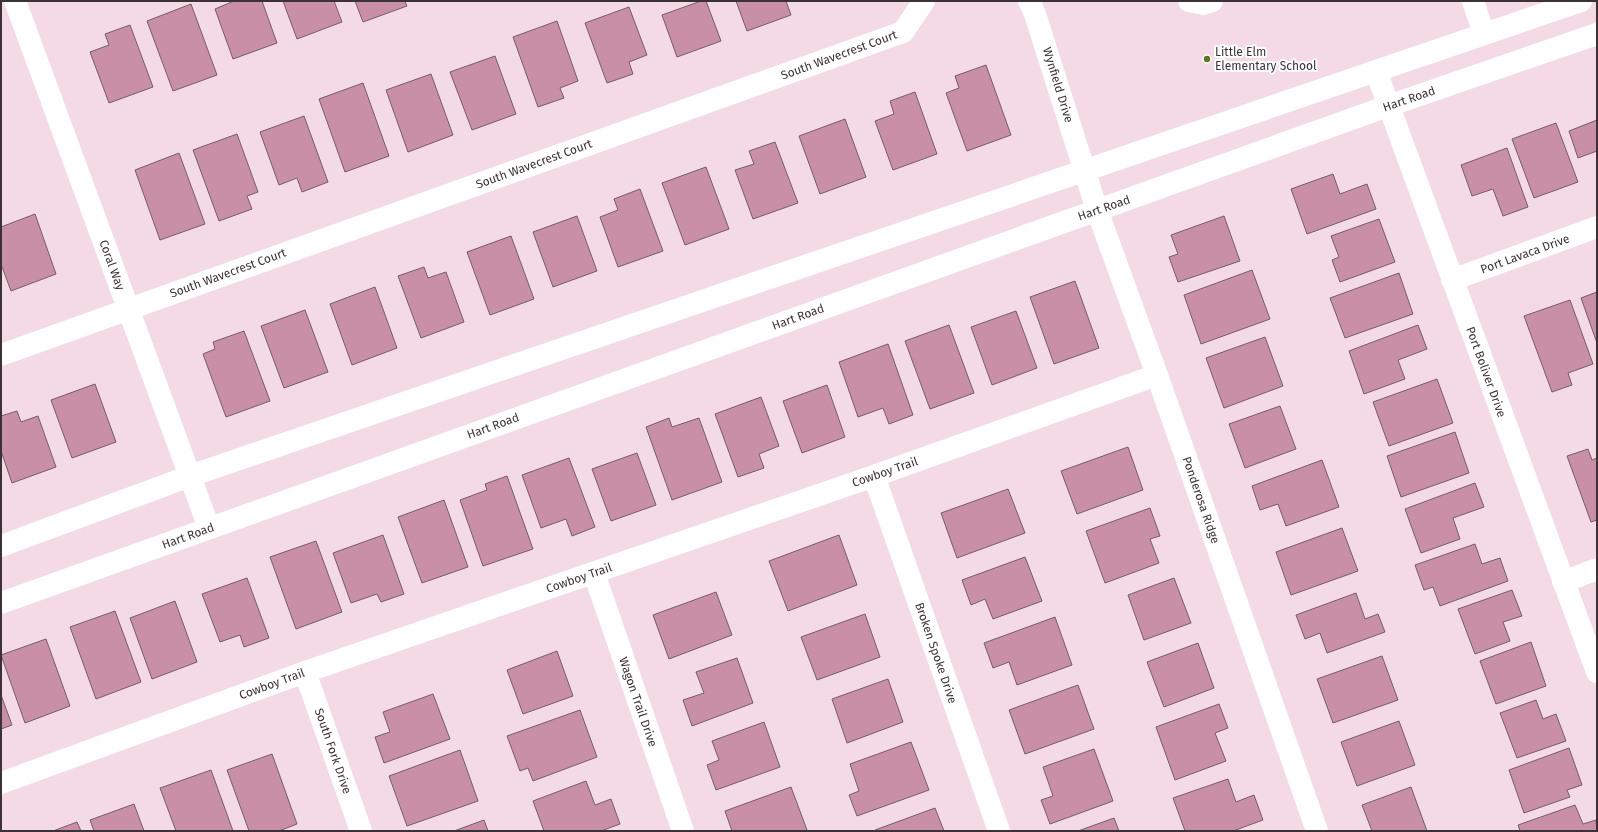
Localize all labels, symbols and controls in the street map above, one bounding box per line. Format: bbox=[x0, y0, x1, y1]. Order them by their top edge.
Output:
street label: South Wavecrest Court bbox=[779, 27, 900, 83]
place label: Little Elm Elementary School bbox=[1215, 45, 1317, 73]
street label: Wynfield Drive bbox=[1040, 46, 1076, 124]
marker: Little Elm Elementary School bbox=[1202, 54, 1212, 64]
street label: Hart Road bbox=[1381, 84, 1437, 114]
street label: South Wavecrest Court bbox=[474, 136, 595, 192]
street label: Hart Road bbox=[1076, 193, 1132, 223]
street label: Port Lavaca Drive bbox=[1479, 231, 1571, 277]
street label: Coral Way bbox=[96, 238, 128, 292]
street label: South Wavecrest Court bbox=[168, 245, 289, 301]
street label: Hart Road bbox=[770, 301, 826, 333]
street label: Port Boliver Drive bbox=[1463, 325, 1509, 419]
street label: Hart Road bbox=[465, 410, 521, 442]
street label: Cowboy Trail bbox=[850, 454, 920, 490]
street label: Ponderosa Ridge bbox=[1180, 455, 1222, 545]
street label: Hart Road bbox=[160, 520, 216, 552]
street label: Cowboy Trail bbox=[544, 560, 614, 596]
street label: Broken Spoke Drive bbox=[912, 601, 960, 705]
street label: Wagon Trail Drive bbox=[616, 655, 660, 749]
street label: Cowboy Trail bbox=[237, 666, 307, 702]
street label: South Fork Drive bbox=[312, 706, 354, 796]

